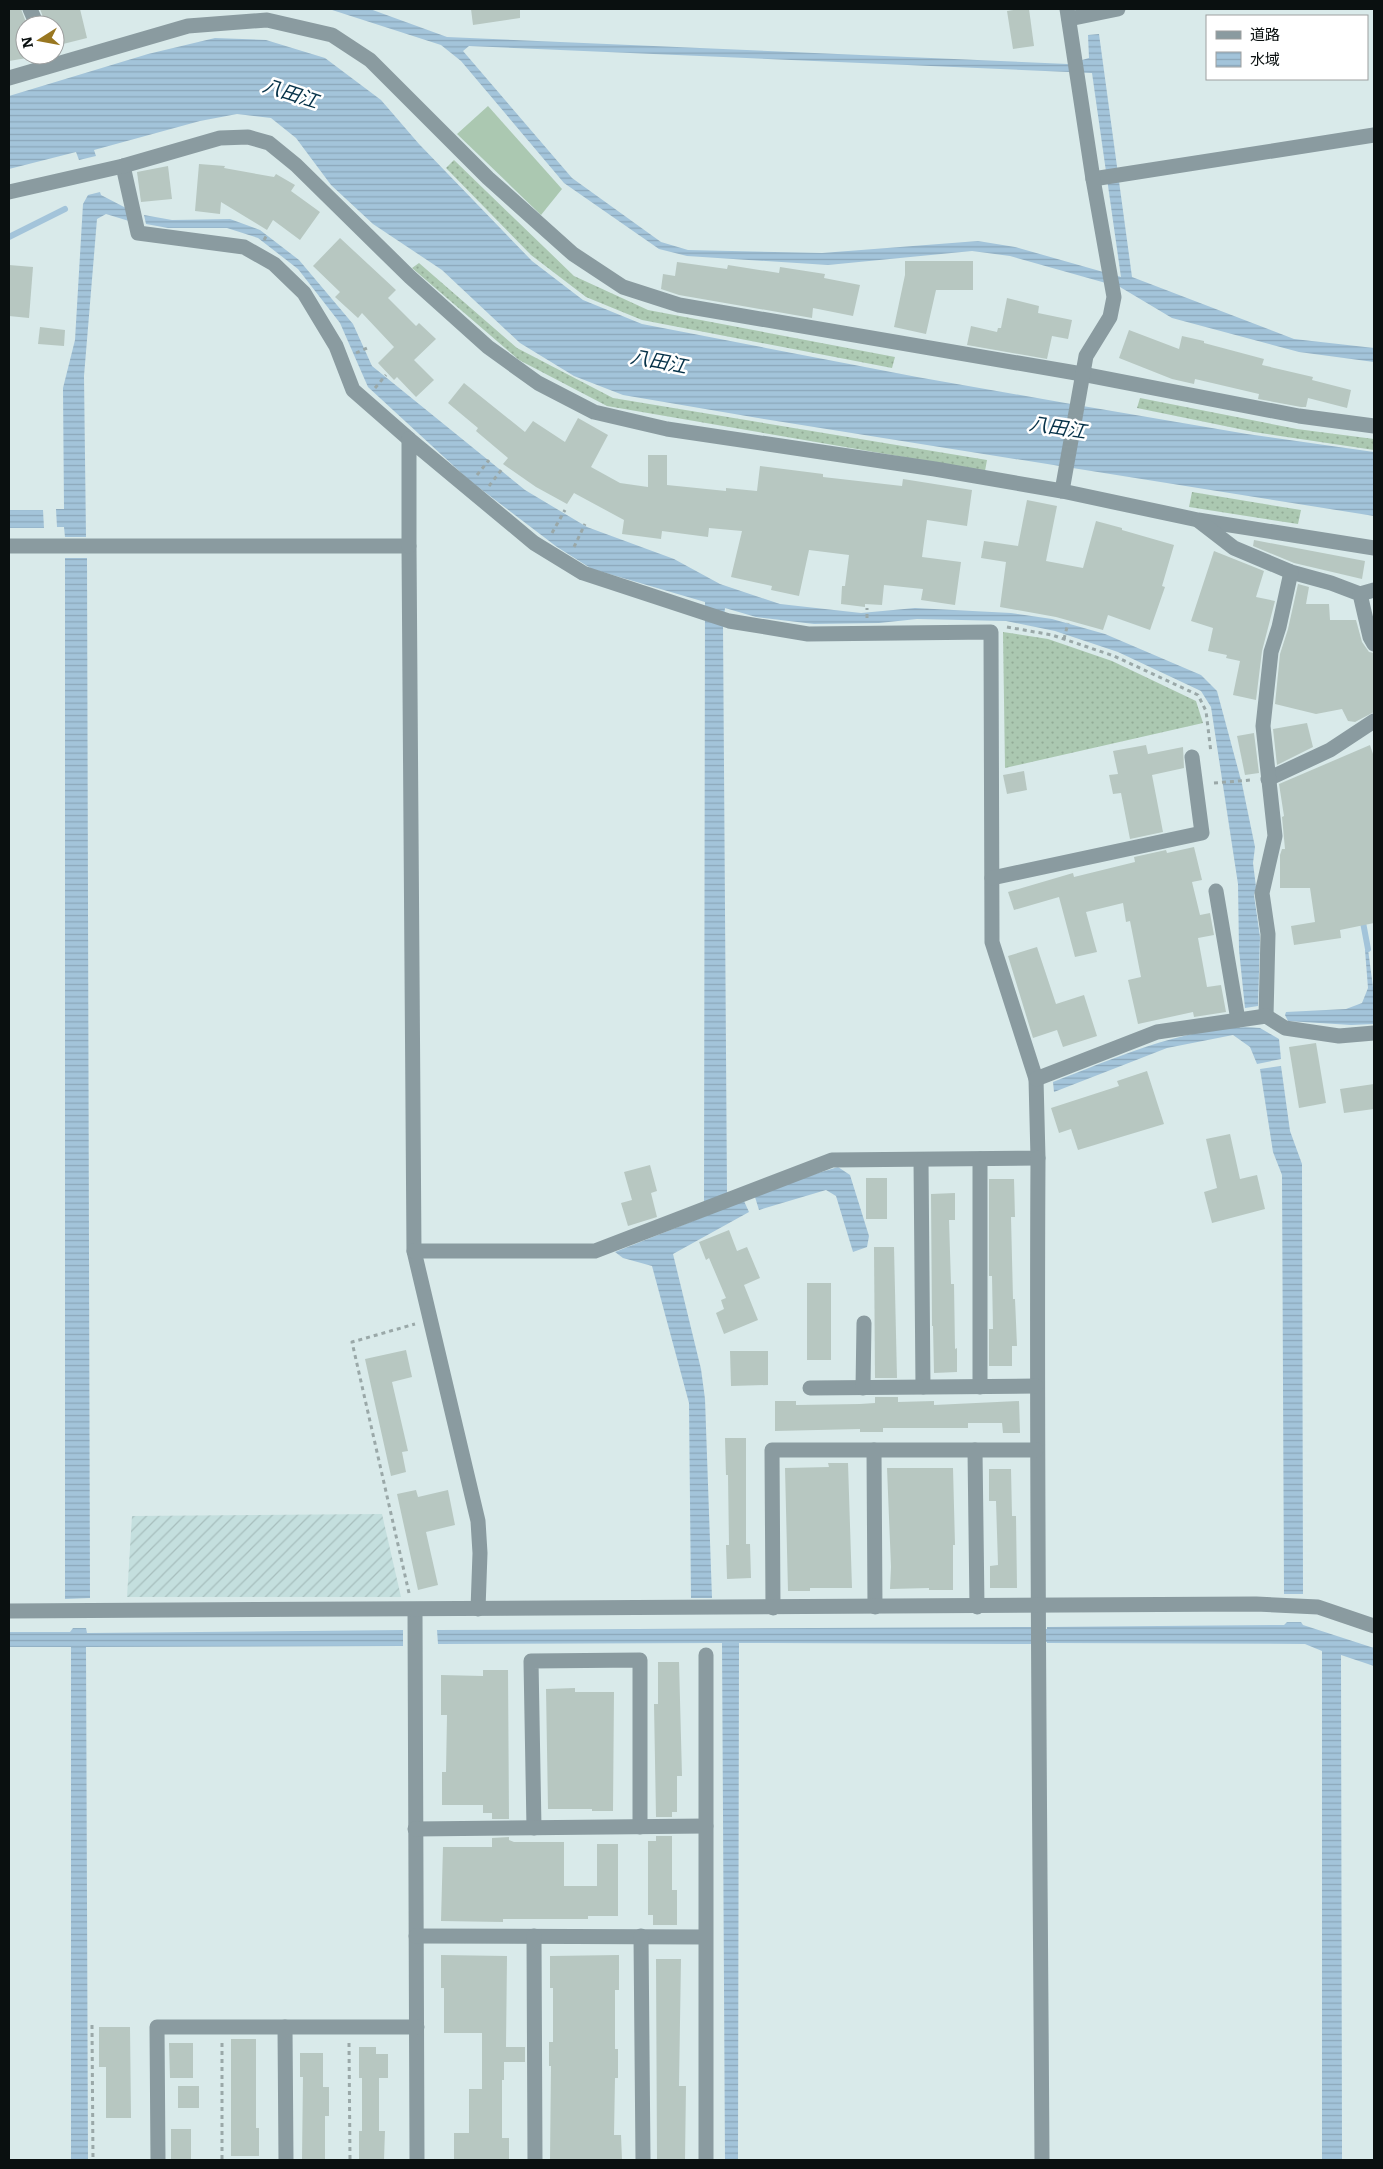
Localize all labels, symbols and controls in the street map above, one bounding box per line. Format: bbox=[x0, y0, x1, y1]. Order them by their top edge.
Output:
north arrow bbox=[15, 15, 65, 65]
legend bbox=[1206, 15, 1368, 80]
text: 道路 bbox=[1250, 22, 1280, 45]
text: N bbox=[15, 35, 37, 50]
text: 水域 bbox=[1250, 47, 1280, 70]
water label: 八田江 bbox=[260, 70, 324, 115]
water label: 八田江 bbox=[628, 341, 692, 380]
water label: 八田江 bbox=[1028, 408, 1090, 445]

